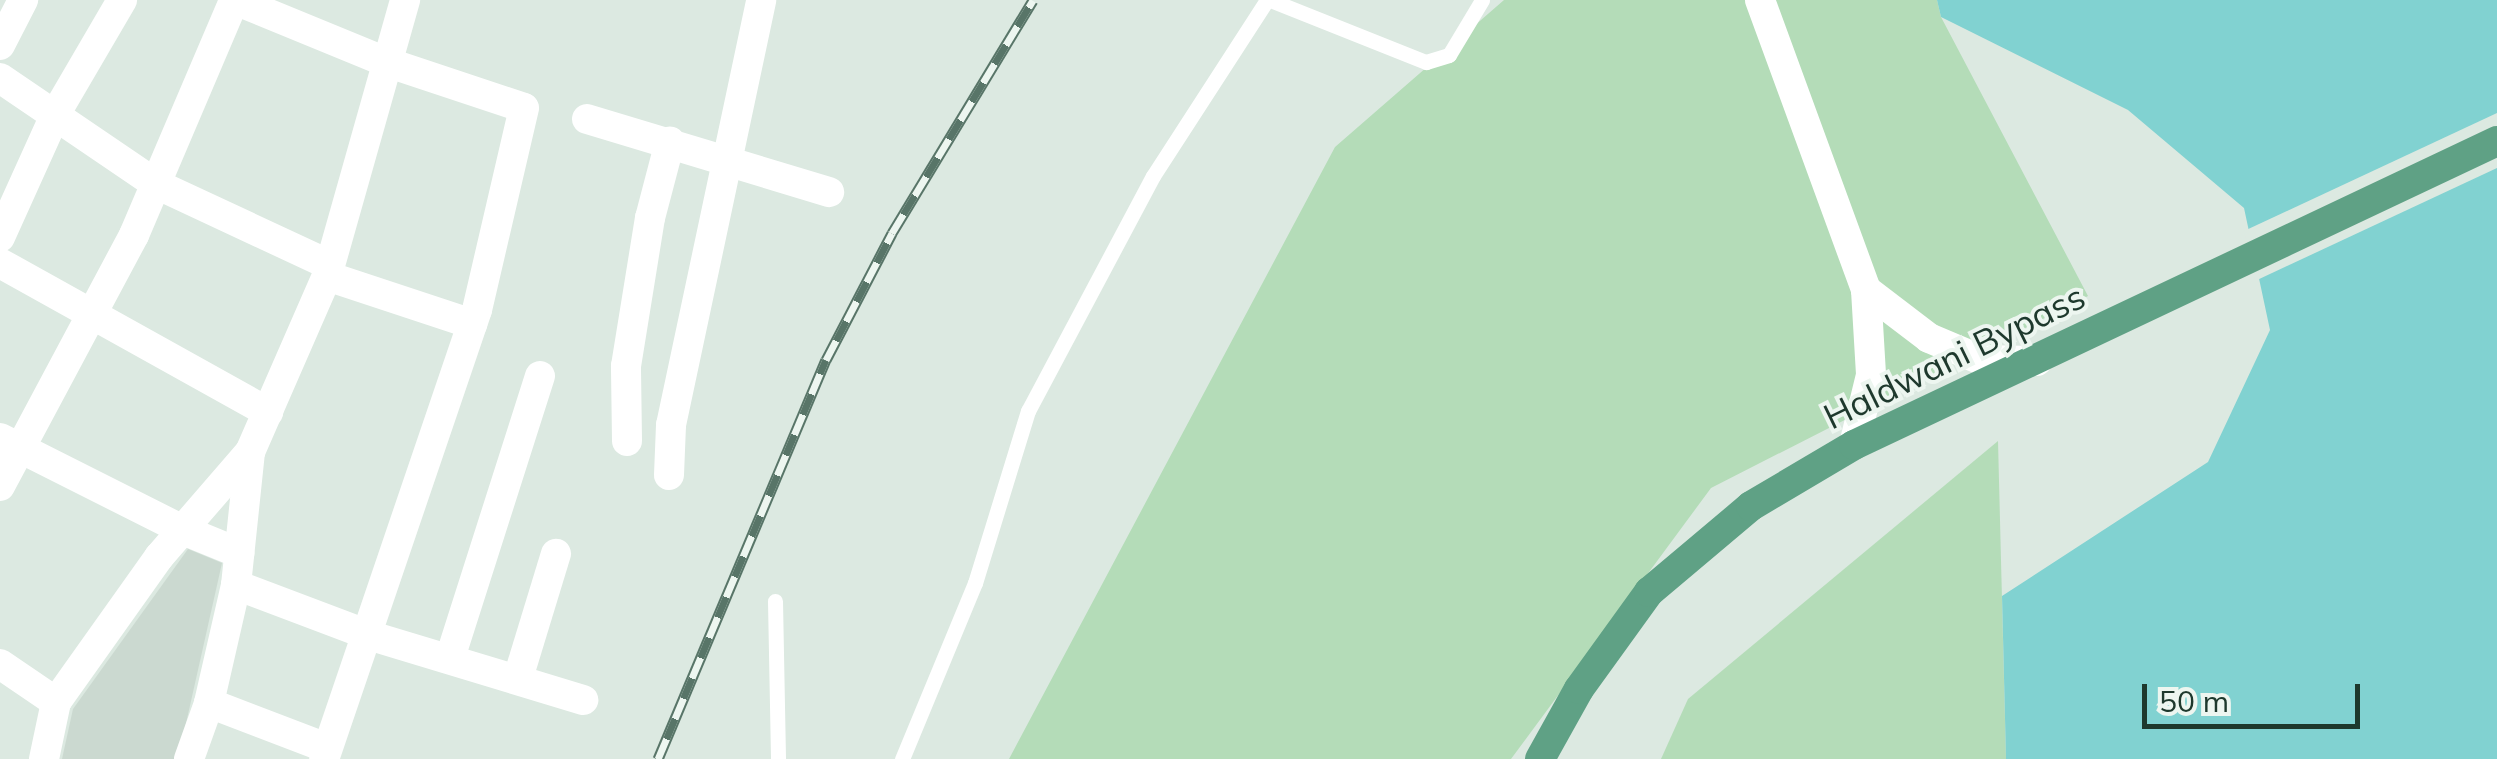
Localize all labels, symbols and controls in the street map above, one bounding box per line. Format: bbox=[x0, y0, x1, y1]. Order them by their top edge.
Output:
street label: Haldwani Bypass bbox=[1817, 275, 2091, 437]
scale bar bbox=[2147, 664, 2364, 726]
text: 50 m bbox=[2159, 682, 2229, 720]

